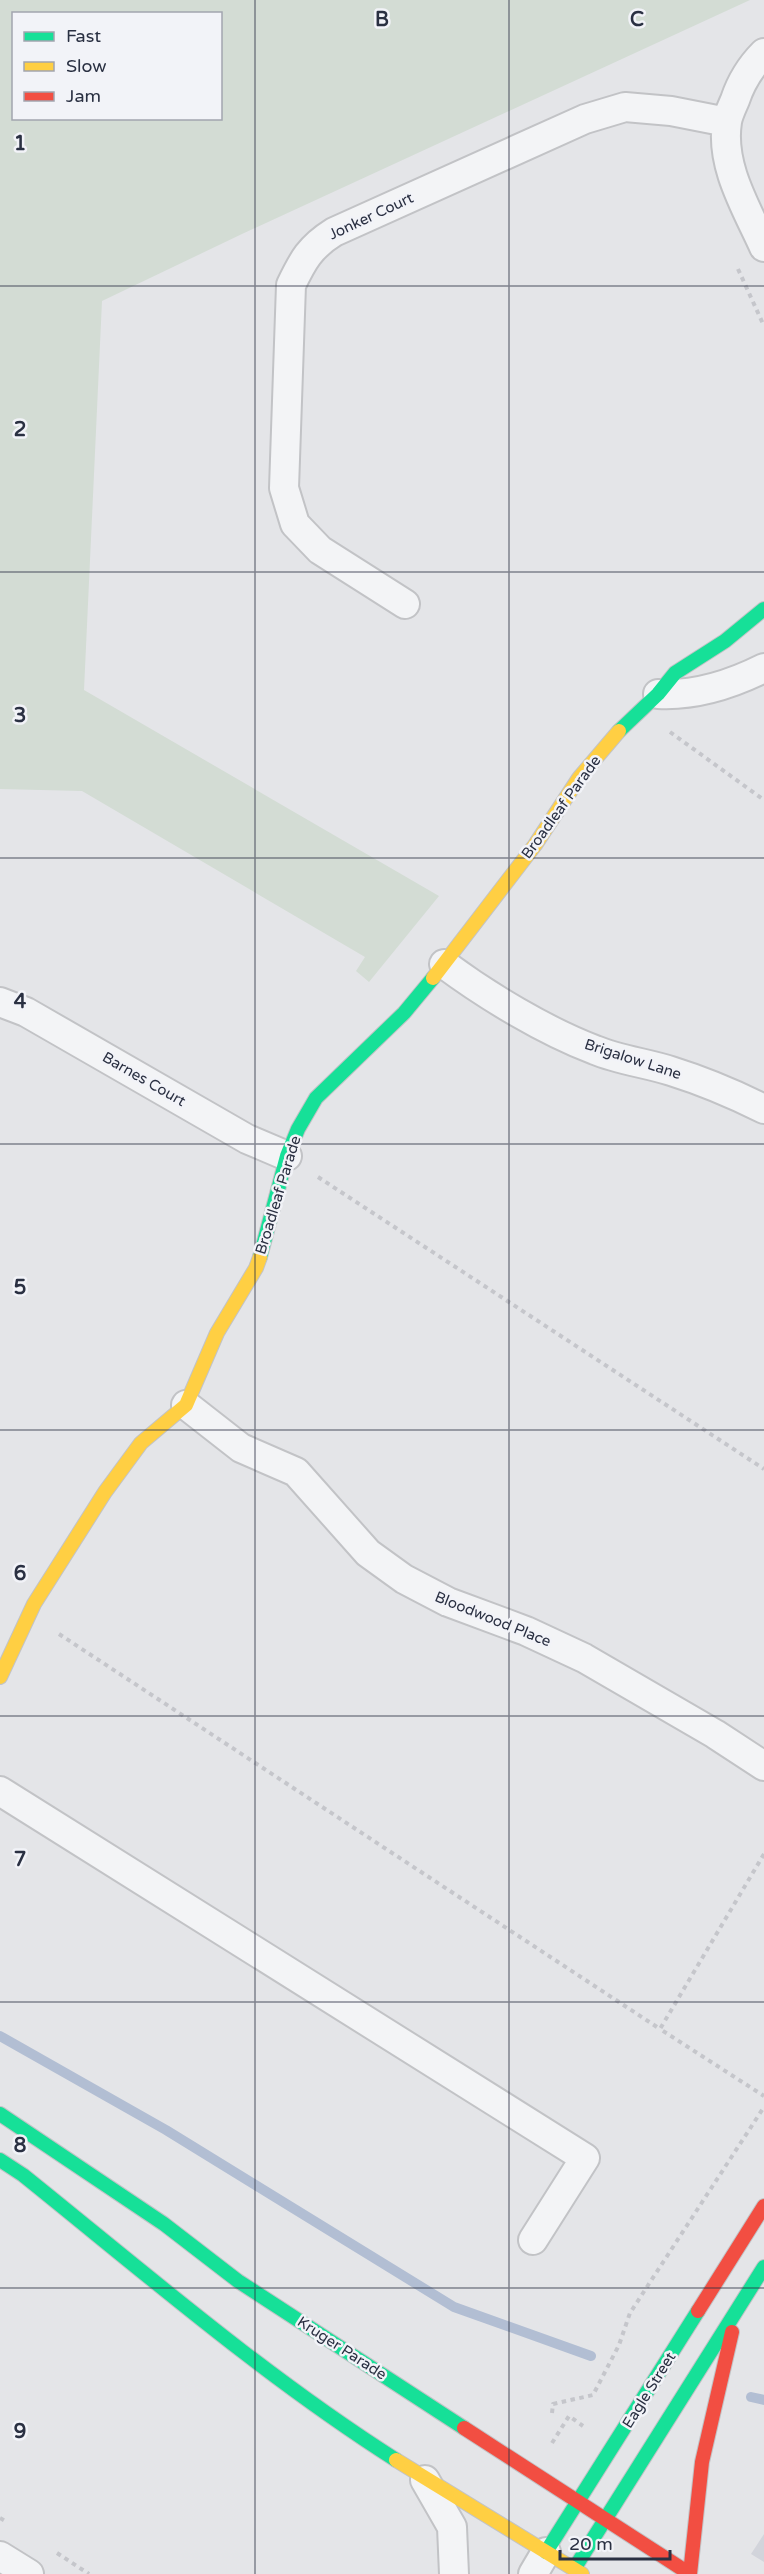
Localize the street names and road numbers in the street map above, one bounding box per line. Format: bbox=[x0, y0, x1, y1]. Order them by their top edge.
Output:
street label: Jonker Court bbox=[326, 188, 416, 243]
street label: Broadleaf Parade bbox=[518, 752, 604, 862]
street label: Brigalow Lane bbox=[582, 1035, 684, 1083]
street label: Barnes Court bbox=[99, 1048, 189, 1110]
street label: Broadleaf Parade bbox=[251, 1133, 305, 1257]
street label: Bloodwood Place bbox=[432, 1587, 554, 1651]
street label: Kruger Parade bbox=[294, 2312, 390, 2384]
street label: Eagle Street bbox=[618, 2348, 680, 2431]

